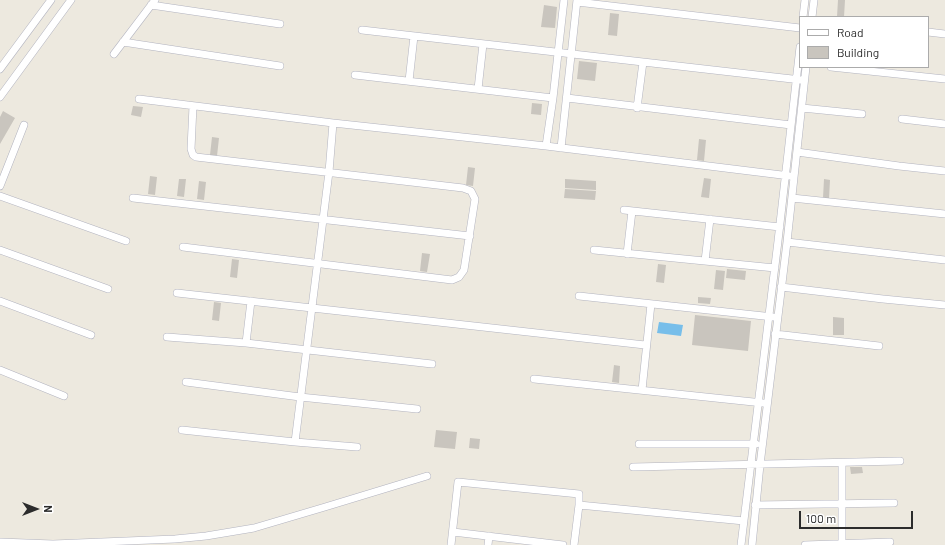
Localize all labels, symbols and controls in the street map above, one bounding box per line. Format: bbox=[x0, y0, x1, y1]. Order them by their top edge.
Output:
legend bbox=[799, 16, 929, 68]
text: Road bbox=[837, 25, 864, 39]
text: Building bbox=[837, 45, 879, 59]
north arrow bbox=[16, 489, 56, 529]
scale bar bbox=[801, 503, 915, 529]
text: N bbox=[42, 505, 55, 513]
text: 100 m bbox=[806, 511, 836, 525]

